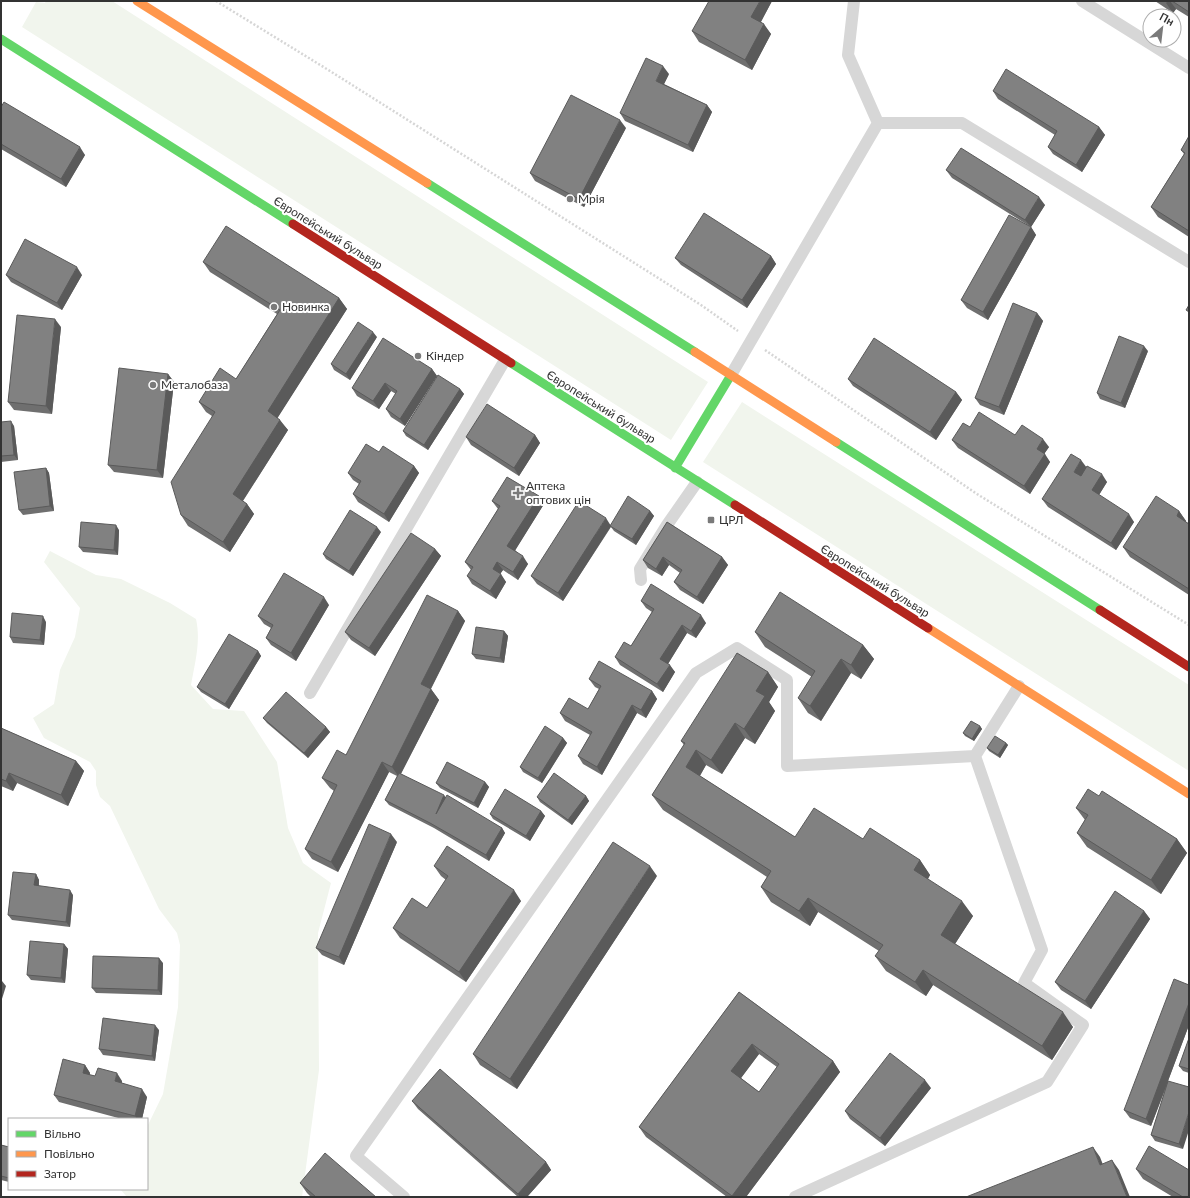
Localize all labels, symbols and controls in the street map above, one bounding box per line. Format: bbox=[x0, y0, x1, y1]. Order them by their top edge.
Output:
north arrow bbox=[1142, 8, 1182, 48]
text: Пн bbox=[1158, 10, 1176, 28]
place label: Мрія bbox=[578, 191, 605, 206]
street label: Європейський бульвар bbox=[271, 193, 386, 272]
marker: Мрія bbox=[565, 194, 575, 204]
place label: Новинка bbox=[282, 299, 330, 314]
marker: Новинка bbox=[269, 302, 279, 312]
place label: Кіндер bbox=[426, 348, 464, 363]
marker: Кіндер bbox=[413, 351, 423, 361]
street label: Європейський бульвар bbox=[544, 367, 659, 446]
place label: Металобаза bbox=[161, 377, 228, 392]
marker: Металобаза bbox=[148, 380, 158, 390]
place label: Аптека оптових цін bbox=[526, 478, 591, 507]
marker: Аптека оптових цін bbox=[513, 488, 523, 498]
place label: ЦРЛ bbox=[719, 512, 744, 527]
marker: ЦРЛ bbox=[706, 515, 716, 525]
street label: Європейський бульвар bbox=[818, 541, 933, 620]
legend bbox=[8, 1118, 148, 1190]
text: Вільно bbox=[44, 1126, 81, 1141]
text: Повільно bbox=[44, 1146, 95, 1161]
text: Затор bbox=[44, 1166, 76, 1181]

